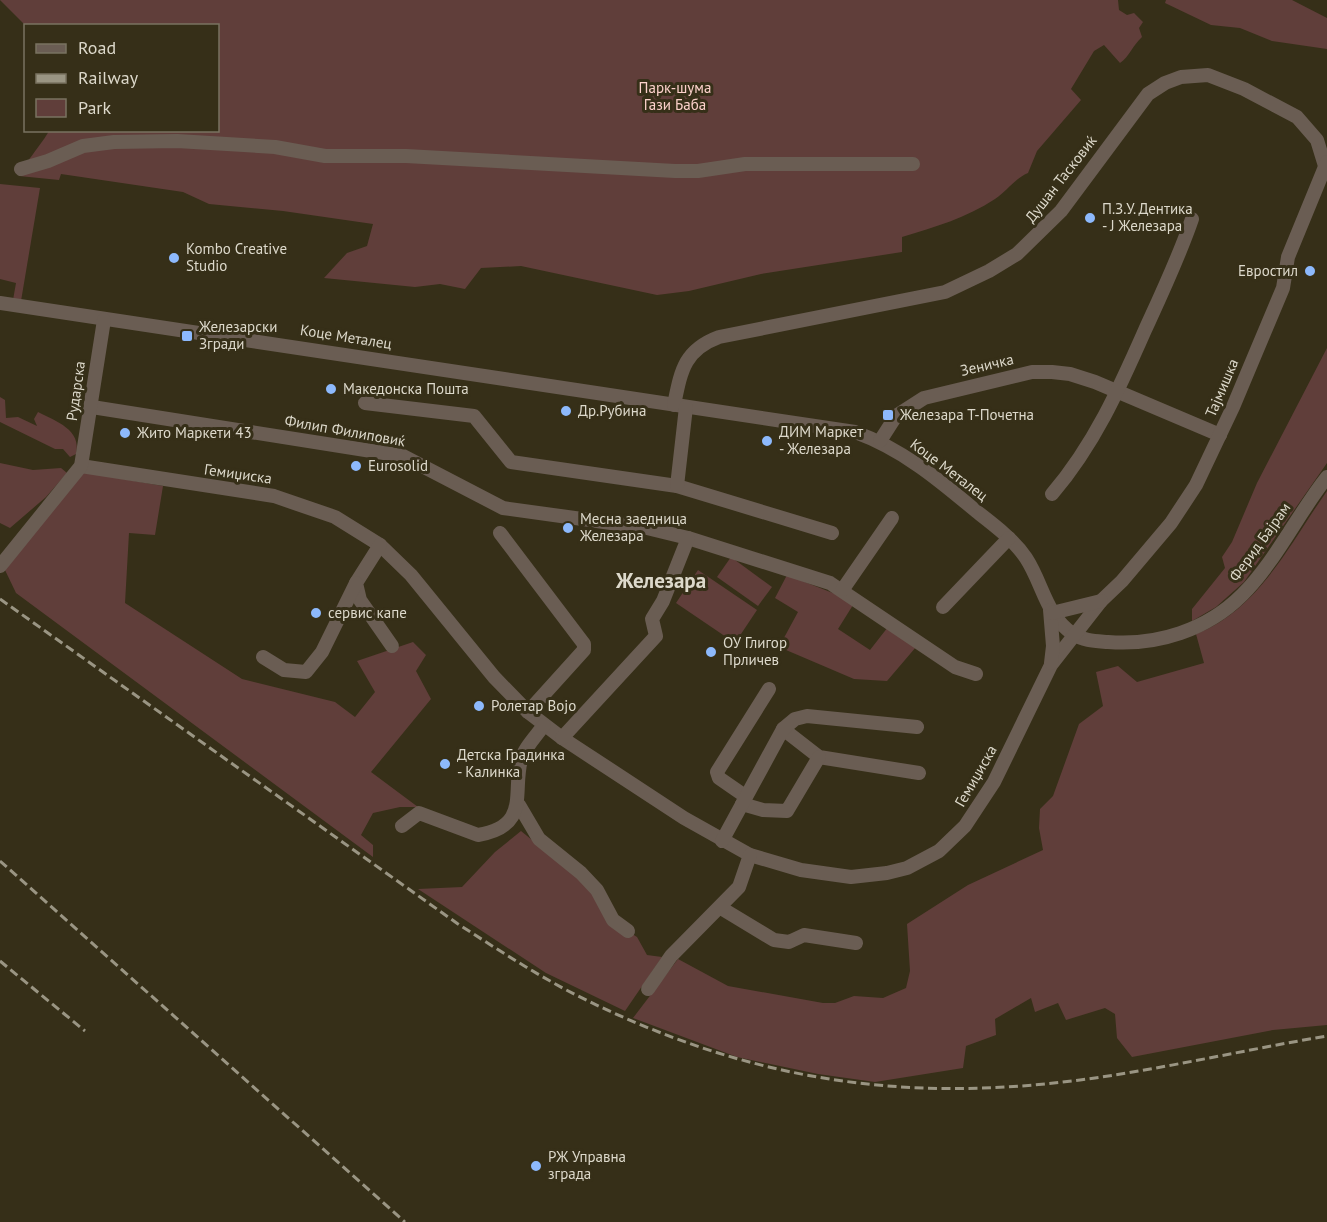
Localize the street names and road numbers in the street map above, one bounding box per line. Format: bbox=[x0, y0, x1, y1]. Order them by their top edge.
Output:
street label: Душан Тасковиќ bbox=[1021, 131, 1101, 226]
street label: Коце Металец bbox=[299, 320, 393, 353]
street label: Зеничка bbox=[958, 349, 1015, 380]
street label: Тајмишка bbox=[1201, 356, 1242, 420]
street label: Рударска bbox=[62, 360, 89, 422]
street label: Филип Филиповиќ bbox=[283, 411, 408, 451]
street label: Коце Металец bbox=[907, 434, 992, 505]
street label: Гемиџиска bbox=[203, 459, 273, 488]
street label: Ферид Бајрам bbox=[1225, 499, 1295, 585]
street label: Гемиџиска bbox=[950, 742, 1001, 810]

